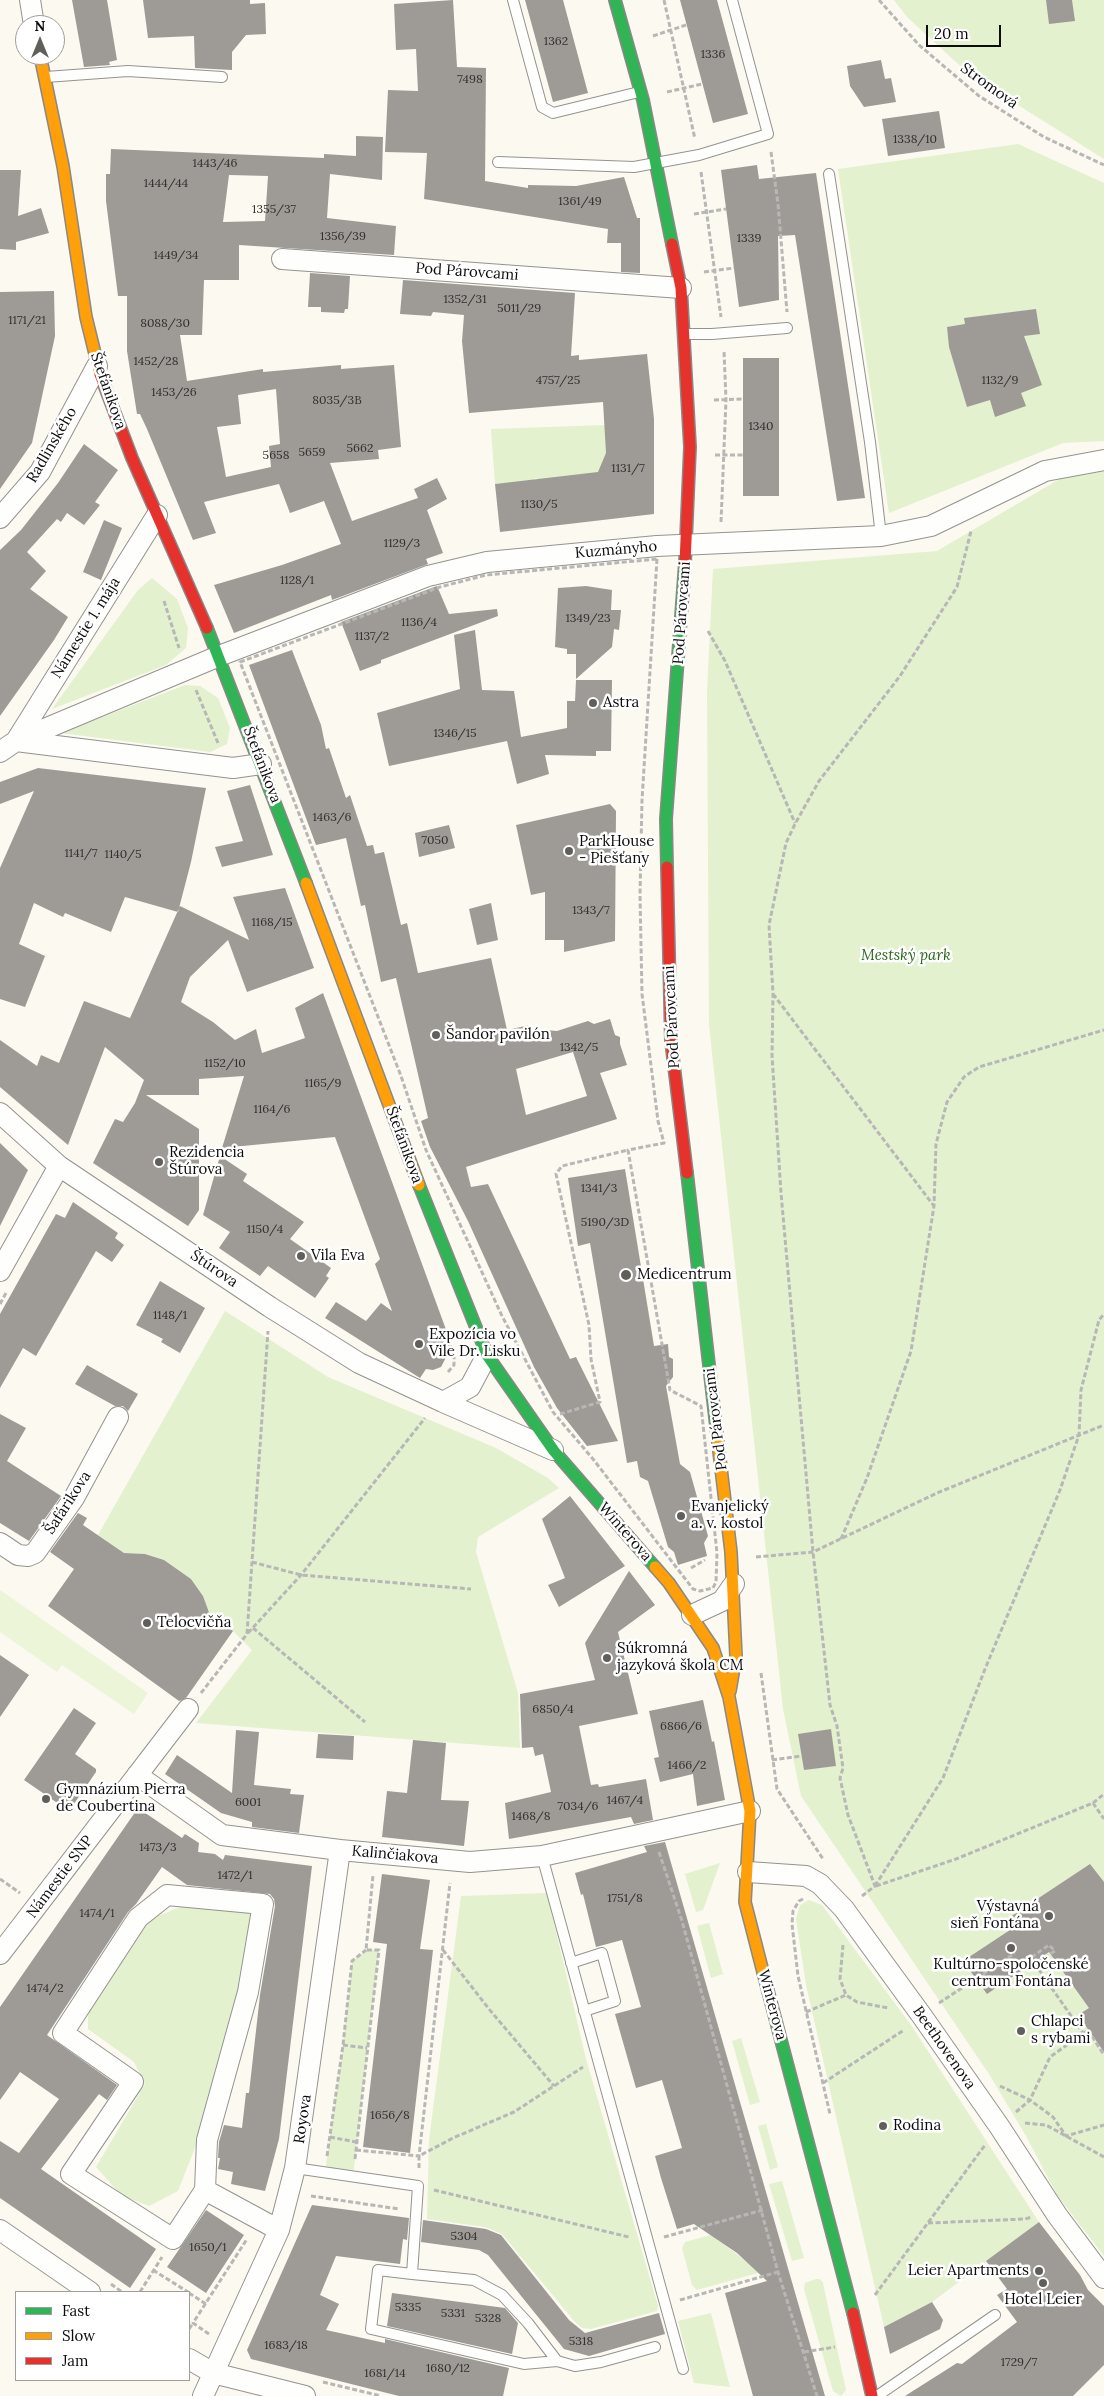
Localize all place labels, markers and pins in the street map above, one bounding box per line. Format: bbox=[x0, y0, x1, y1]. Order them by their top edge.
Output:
place label: Astra bbox=[603, 694, 639, 712]
marker: Astra bbox=[587, 697, 599, 709]
place label: ParkHouse - Piešťany bbox=[579, 833, 654, 868]
marker: ParkHouse - Piešťany bbox=[563, 845, 575, 857]
place label: Šandor pavilón bbox=[446, 1026, 550, 1044]
marker: Šandor pavilón bbox=[430, 1029, 442, 1041]
place label: Rezidencia Štúrova bbox=[169, 1144, 244, 1179]
marker: Rezidencia Štúrova bbox=[153, 1156, 165, 1168]
place label: Vila Eva bbox=[311, 1247, 365, 1265]
marker: Vila Eva bbox=[295, 1250, 307, 1262]
place label: Medicentrum bbox=[637, 1266, 732, 1284]
marker: Medicentrum bbox=[619, 1268, 633, 1282]
place label: Expozícia vo Vile Dr. Lisku bbox=[429, 1326, 520, 1361]
marker: Expozícia vo Vile Dr. Lisku bbox=[413, 1338, 425, 1350]
place label: Evanjelický a. v. kostol bbox=[691, 1498, 769, 1533]
marker: Evanjelický a. v. kostol bbox=[675, 1510, 687, 1522]
place label: Telocvičňa bbox=[157, 1614, 231, 1632]
marker: Telocvičňa bbox=[141, 1617, 153, 1629]
place label: Súkromná jazyková škola CM bbox=[617, 1640, 744, 1675]
marker: Súkromná jazyková škola CM bbox=[601, 1652, 613, 1664]
place label: Gymnázium Pierra de Coubertina bbox=[56, 1781, 186, 1816]
marker: Gymnázium Pierra de Coubertina bbox=[40, 1793, 52, 1805]
place label: Výstavná sieň Fontána bbox=[951, 1898, 1039, 1933]
marker: Výstavná sieň Fontána bbox=[1043, 1910, 1055, 1922]
marker: Kultúrno-spoločenské centrum Fontána bbox=[1005, 1942, 1017, 1954]
place label: Kultúrno-spoločenské centrum Fontána bbox=[933, 1956, 1089, 1991]
place label: Chlapci s rybami bbox=[1031, 2013, 1091, 2048]
marker: Chlapci s rybami bbox=[1015, 2025, 1027, 2037]
place label: Rodina bbox=[893, 2117, 941, 2135]
marker: Rodina bbox=[877, 2120, 889, 2132]
place label: Leier Apartments bbox=[908, 2262, 1029, 2280]
marker: Leier Apartments bbox=[1033, 2265, 1045, 2277]
marker: Hotel Leier bbox=[1037, 2277, 1049, 2289]
place label: Hotel Leier bbox=[1004, 2291, 1082, 2309]

